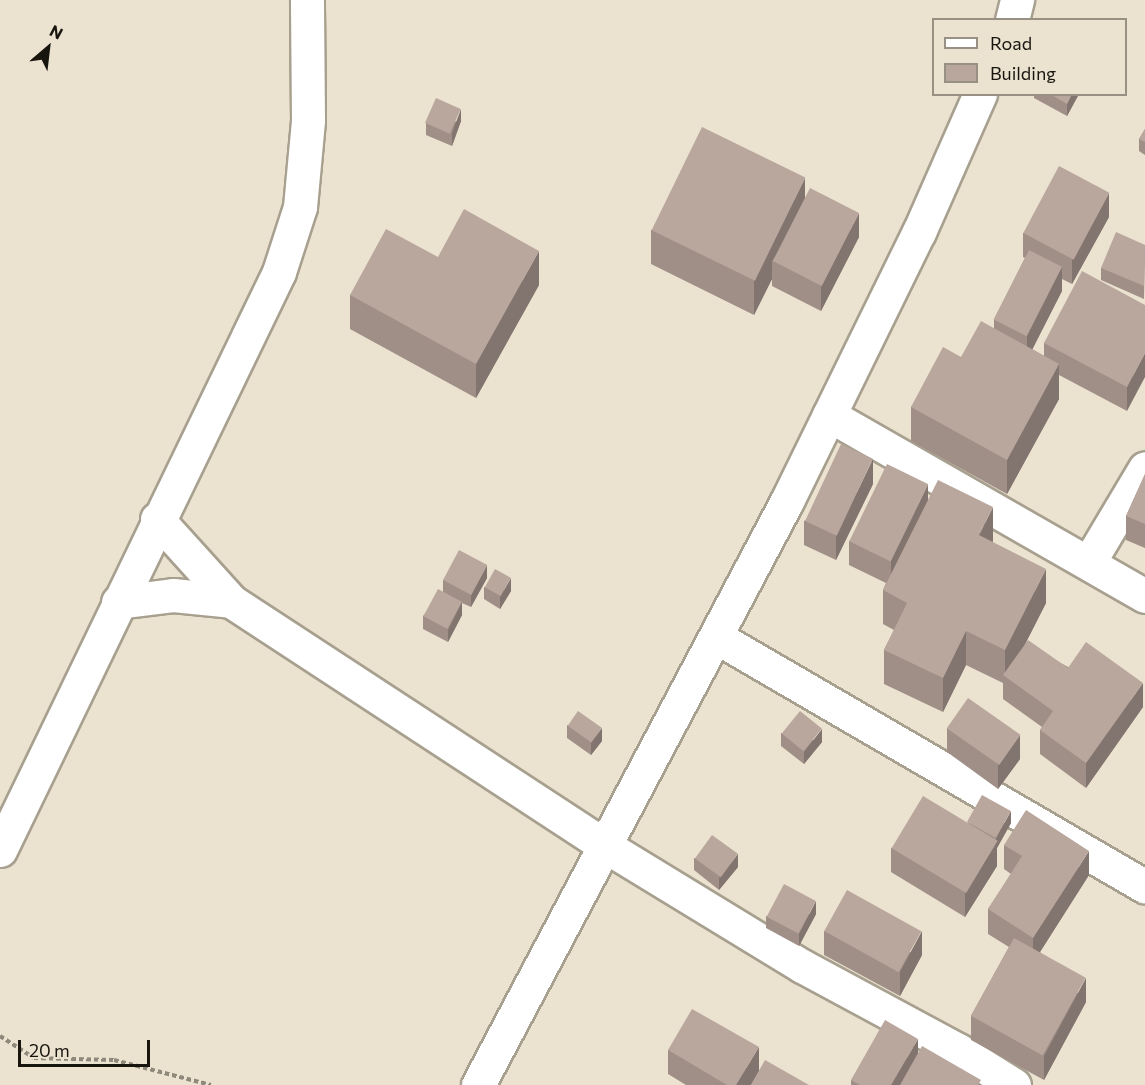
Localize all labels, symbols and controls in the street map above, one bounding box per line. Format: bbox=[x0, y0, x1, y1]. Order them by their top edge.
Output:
north arrow bbox=[18, 18, 78, 78]
legend bbox=[932, 18, 1127, 96]
text: N bbox=[47, 20, 66, 43]
text: Road bbox=[990, 32, 1032, 54]
text: Building bbox=[990, 62, 1056, 84]
scale bar bbox=[21, 1028, 153, 1066]
text: 20 m bbox=[29, 1039, 70, 1061]

